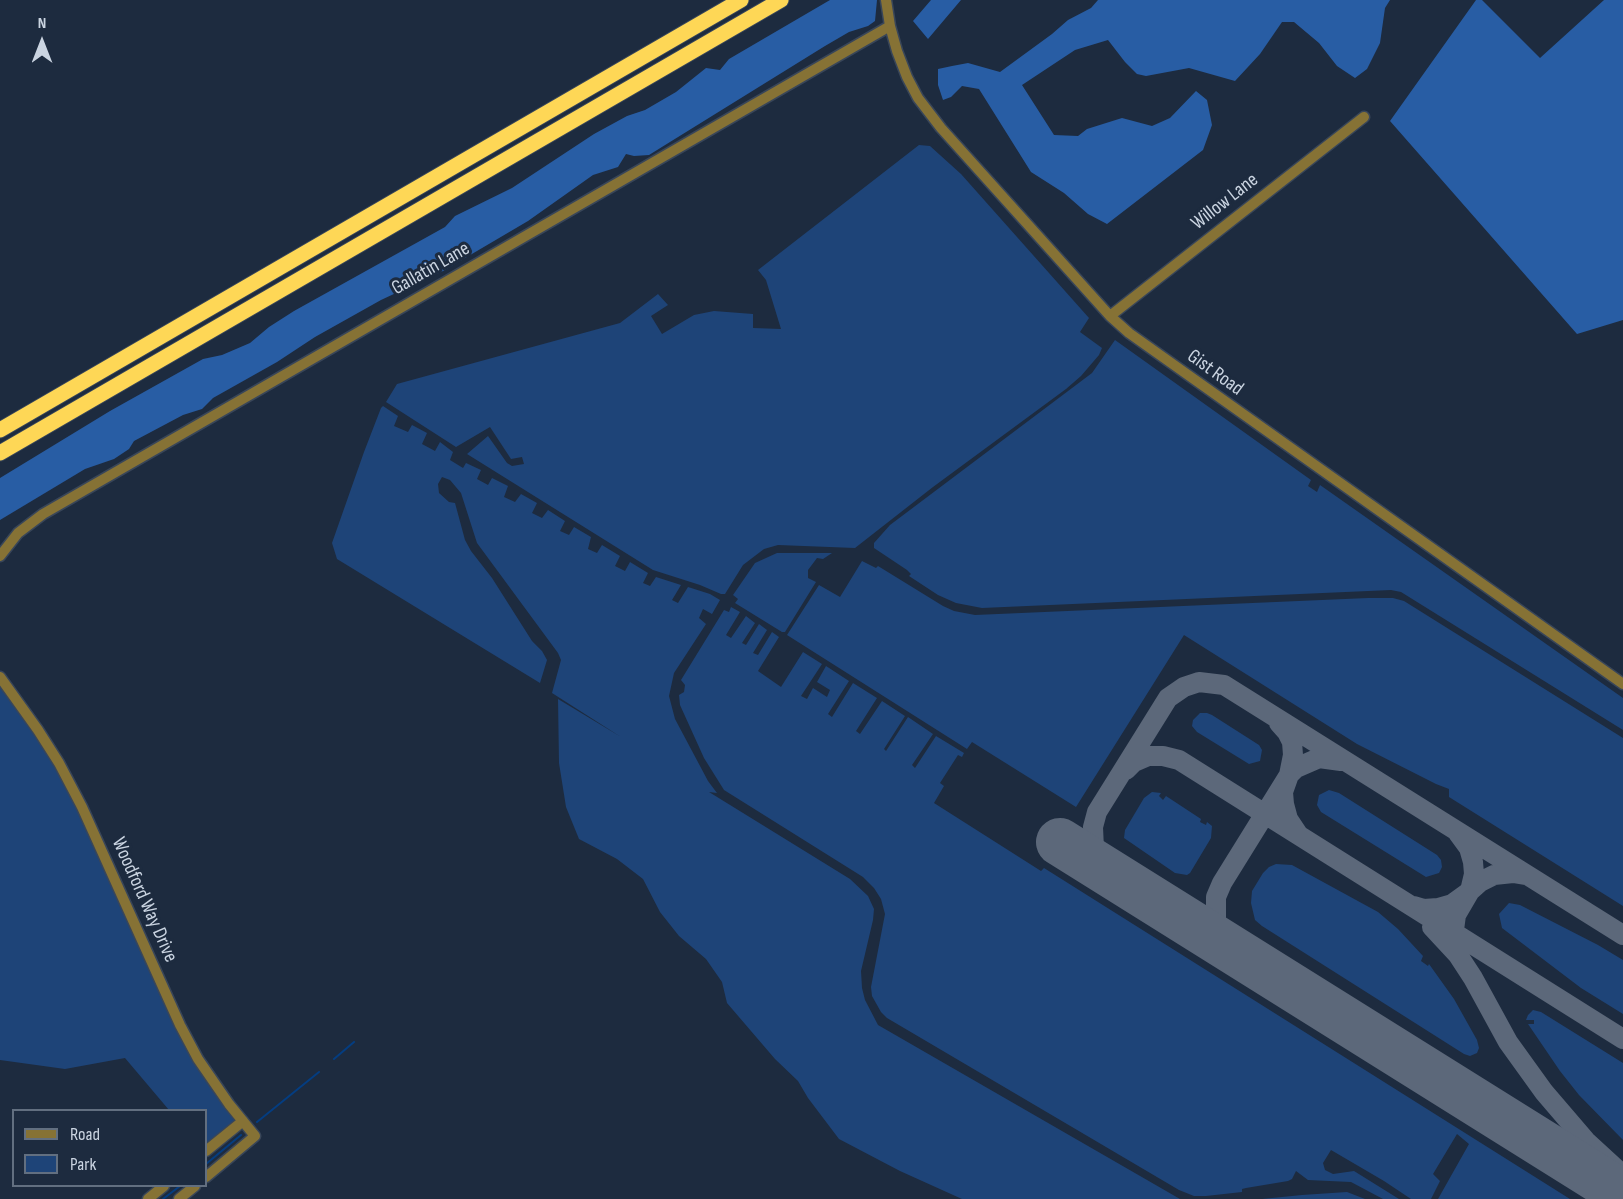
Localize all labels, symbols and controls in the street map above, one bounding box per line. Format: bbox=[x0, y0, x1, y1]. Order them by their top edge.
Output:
north arrow bbox=[12, 12, 72, 72]
text: N bbox=[38, 14, 46, 33]
street label: Willow Lane bbox=[1187, 168, 1263, 236]
street label: Gallatin Lane bbox=[388, 237, 474, 301]
street label: Gist Road bbox=[1182, 345, 1248, 401]
street label: Woodford Way Drive bbox=[106, 834, 182, 966]
legend bbox=[12, 1109, 207, 1187]
text: Road bbox=[70, 1124, 100, 1145]
text: Park bbox=[70, 1154, 96, 1175]

